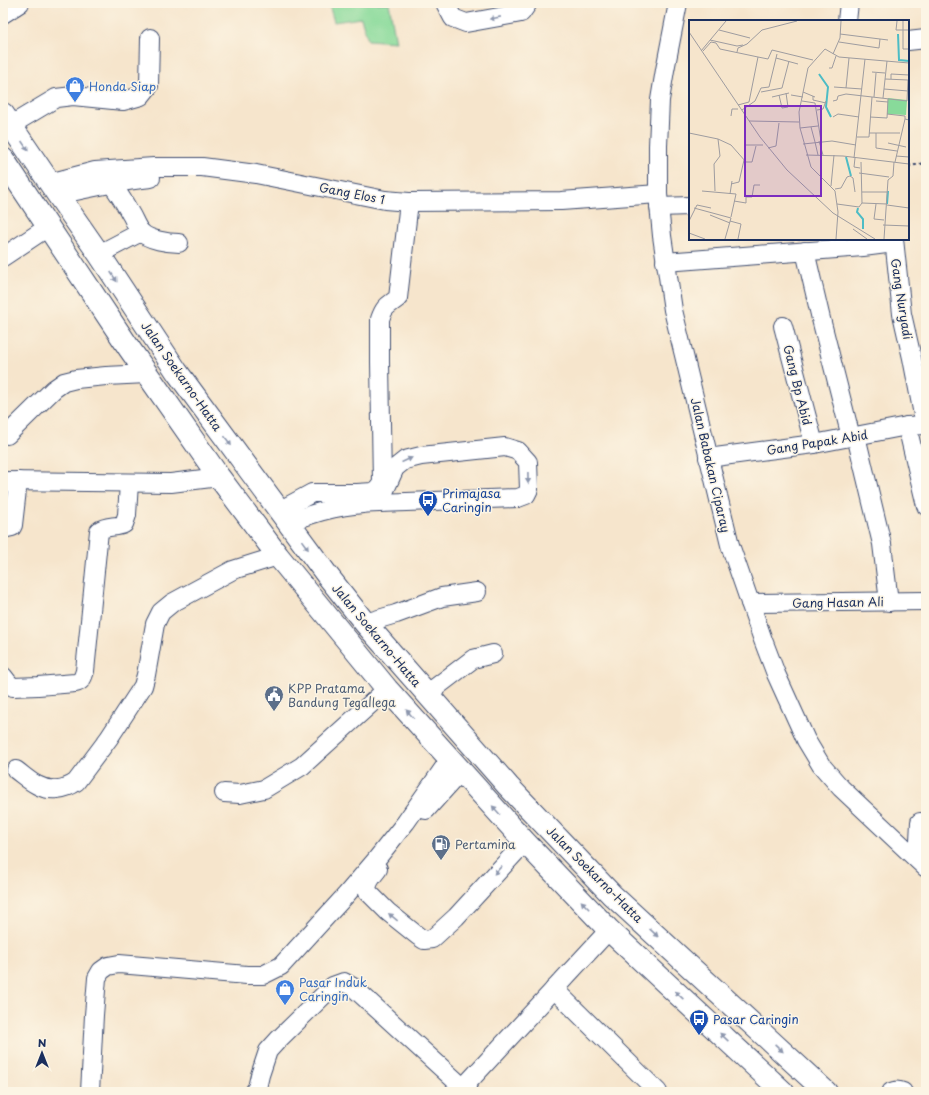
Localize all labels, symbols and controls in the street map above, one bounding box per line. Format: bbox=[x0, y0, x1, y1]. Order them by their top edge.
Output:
one-way arrow bbox=[489, 15, 501, 21]
inset map bbox=[689, 20, 909, 240]
shop icon: Honda Siap bbox=[64, 75, 86, 103]
place label: Honda Siap bbox=[89, 77, 156, 95]
one-way arrow bbox=[21, 141, 29, 151]
street label: Gang Elos 1 bbox=[318, 178, 386, 208]
street label: Gang Nuryadi bbox=[887, 257, 917, 341]
one-way arrow bbox=[110, 271, 117, 283]
street label: Jalan Soekarno-Hatta bbox=[137, 318, 227, 435]
street label: Gang Bp Abid bbox=[779, 343, 817, 427]
street label: Jalan Babakan Ciparay bbox=[687, 396, 735, 534]
street label: Gang Papak Abid bbox=[765, 425, 869, 459]
one-way arrow bbox=[224, 436, 232, 446]
one-way arrow bbox=[401, 457, 413, 464]
one-way arrow bbox=[525, 472, 532, 484]
place label: Primajasa Caringin bbox=[442, 484, 501, 516]
bus stop icon: Primajasa Caringin bbox=[417, 489, 439, 517]
one-way arrow bbox=[301, 540, 309, 551]
street label: Jalan Soekarno-Hatta bbox=[328, 579, 426, 691]
street label: Gang Hasan Ali bbox=[792, 592, 884, 612]
place label: KPP Pratama Bandung Tegallega bbox=[288, 679, 396, 711]
public building icon: KPP Pratama Bandung Tegallega bbox=[263, 684, 285, 712]
one-way arrow bbox=[405, 708, 414, 719]
one-way arrow bbox=[492, 805, 501, 816]
street label: Jalan Soekarno-Hatta bbox=[543, 822, 648, 927]
fuel station icon: Pertamina bbox=[430, 833, 452, 861]
place label: Pertamina bbox=[455, 835, 516, 853]
one-way arrow bbox=[494, 865, 503, 876]
one-way arrow bbox=[580, 900, 590, 910]
one-way arrow bbox=[388, 912, 399, 921]
one-way arrow bbox=[649, 928, 658, 937]
place label: Pasar Induk Caringin bbox=[299, 973, 367, 1005]
shop icon: Pasar Induk Caringin bbox=[274, 978, 296, 1006]
one-way arrow bbox=[674, 990, 684, 1000]
bus stop icon: Pasar Caringin bbox=[688, 1008, 710, 1036]
place label: Pasar Caringin bbox=[713, 1010, 799, 1028]
one-way arrow bbox=[719, 1032, 729, 1042]
north arrow bbox=[22, 1033, 62, 1073]
text: N bbox=[38, 1034, 47, 1051]
one-way arrow bbox=[774, 1043, 784, 1053]

